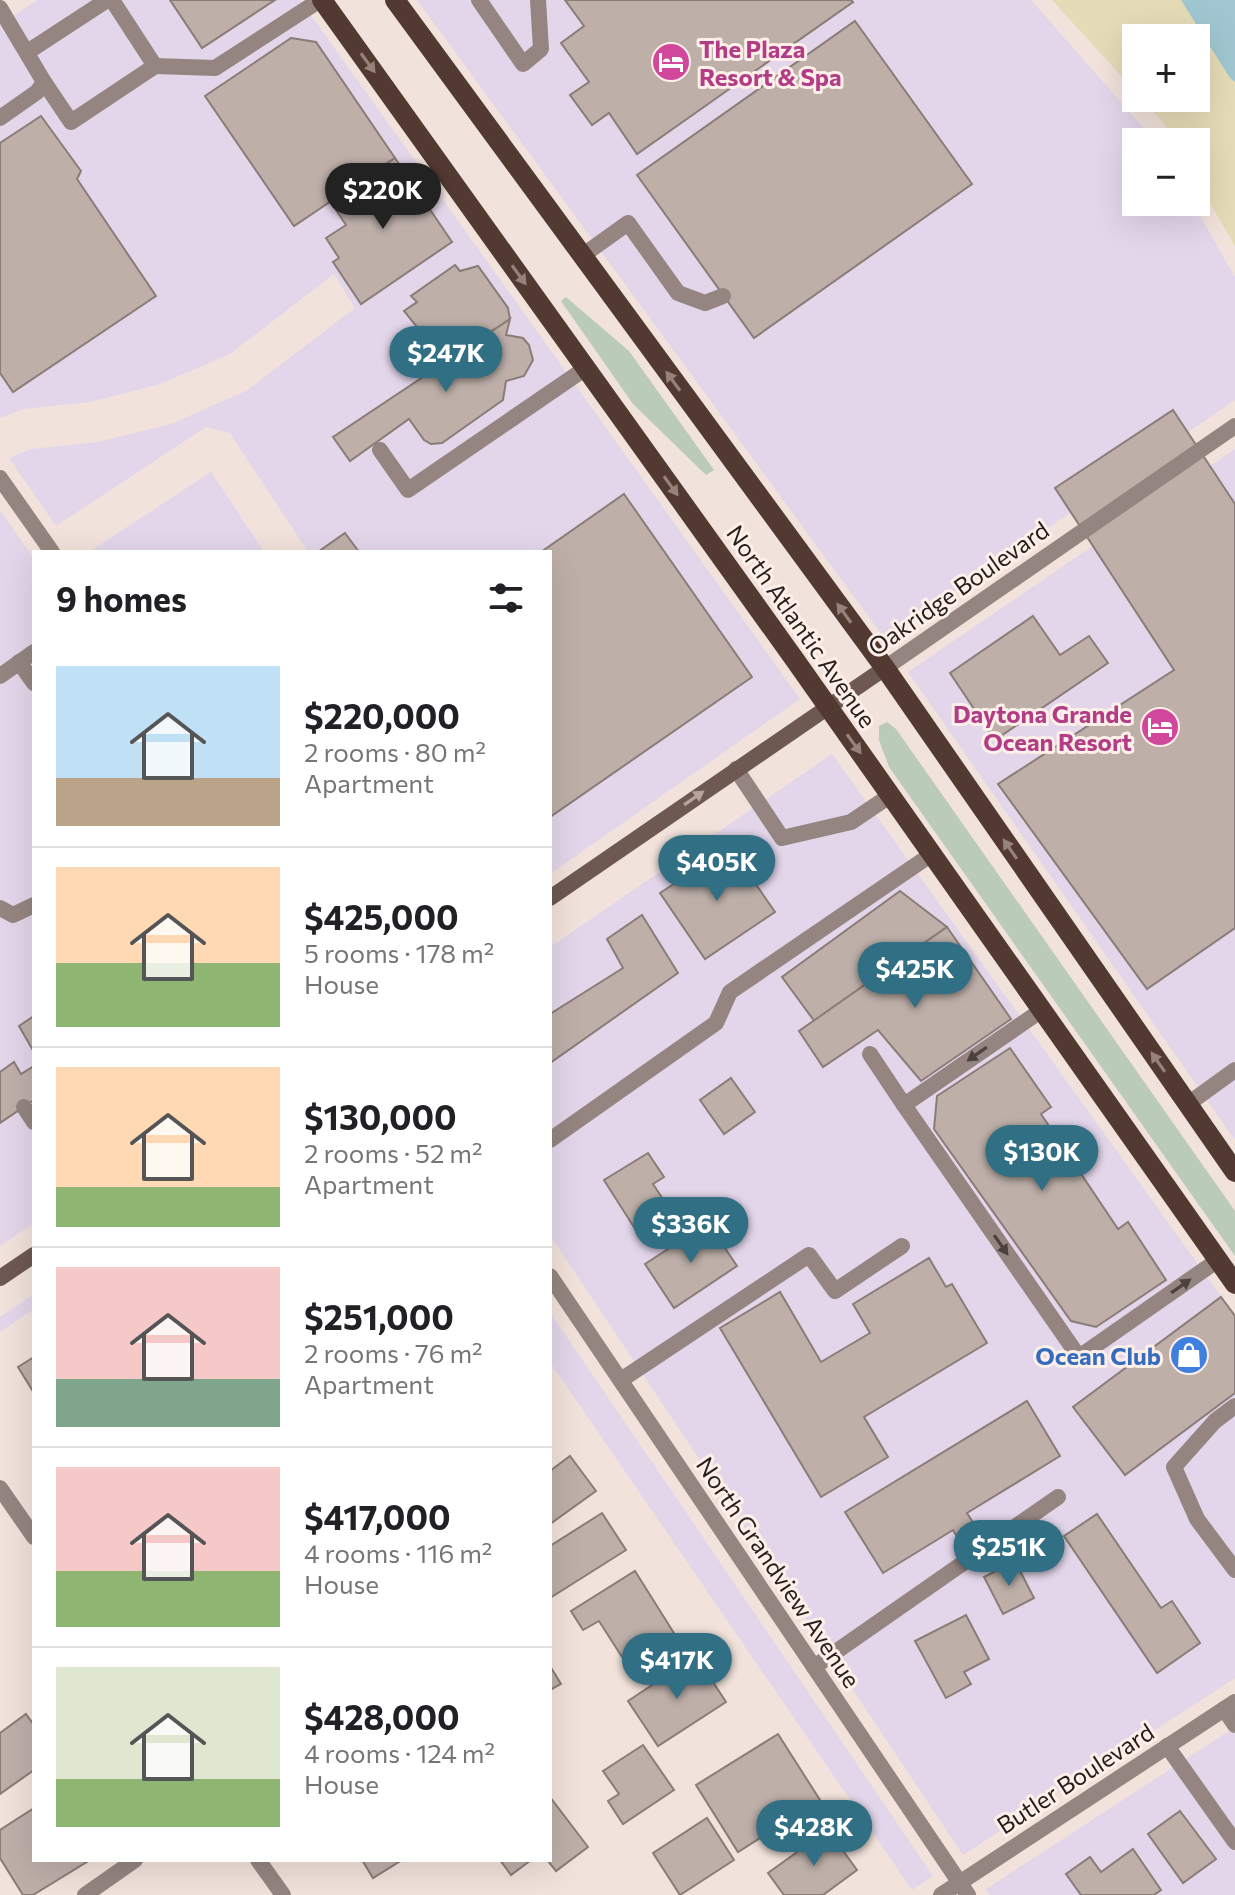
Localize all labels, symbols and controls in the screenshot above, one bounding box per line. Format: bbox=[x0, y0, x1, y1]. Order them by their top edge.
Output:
map controls bbox=[1122, 24, 1210, 216]
button: + bbox=[1122, 24, 1210, 112]
place label: The Plaza Resort & Spa bbox=[699, 34, 842, 91]
hotel icon: The Plaza Resort & Spa bbox=[650, 41, 692, 83]
one-way arrow bbox=[360, 53, 375, 74]
button: − bbox=[1122, 128, 1210, 216]
pin: $220K bbox=[327, 163, 439, 231]
text: $220K bbox=[343, 173, 423, 204]
one-way arrow bbox=[511, 264, 526, 285]
pin: $247K bbox=[390, 326, 502, 394]
text: $247K bbox=[407, 336, 485, 367]
one-way arrow bbox=[666, 371, 682, 391]
one-way arrow bbox=[663, 475, 679, 497]
street label: Oakridge Boulevard bbox=[862, 515, 1054, 661]
street label: North Atlantic Avenue bbox=[721, 519, 883, 733]
icon: filters bbox=[484, 576, 528, 620]
text: 9 homes bbox=[56, 577, 187, 619]
one-way arrow bbox=[836, 603, 852, 624]
text: $220,000 bbox=[304, 694, 460, 736]
icon: home bbox=[120, 698, 216, 794]
place label: Daytona Grande Ocean Resort bbox=[953, 699, 1132, 756]
hotel icon: Daytona Grande Ocean Resort bbox=[1139, 706, 1181, 748]
one-way arrow bbox=[846, 733, 861, 754]
text: 2 rooms · 80 m² bbox=[304, 736, 486, 767]
text: Apartment bbox=[304, 767, 434, 798]
one-way arrow bbox=[684, 791, 705, 806]
pin: $405K bbox=[661, 835, 773, 903]
one-way arrow bbox=[1003, 838, 1018, 859]
text: $405K bbox=[676, 845, 758, 876]
text: $425,000 bbox=[304, 895, 459, 937]
icon: home bbox=[120, 899, 216, 995]
text: 5 rooms · 178 m² bbox=[304, 937, 494, 968]
pin: $425K bbox=[859, 942, 971, 1010]
text: $425K bbox=[876, 952, 954, 983]
text: House bbox=[304, 968, 379, 999]
one-way arrow bbox=[967, 1046, 988, 1061]
one-way arrow bbox=[1151, 1051, 1166, 1072]
text: $130,000 bbox=[304, 1095, 457, 1137]
icon: home bbox=[120, 1099, 216, 1195]
pin: $130K bbox=[986, 1125, 1098, 1193]
text: $130K bbox=[1003, 1135, 1081, 1166]
text: 2 rooms · 52 m² bbox=[304, 1137, 482, 1168]
text: Apartment bbox=[304, 1168, 434, 1199]
pin: $336K bbox=[635, 1197, 747, 1265]
text: $336K bbox=[651, 1207, 731, 1238]
one-way arrow bbox=[993, 1235, 1008, 1256]
one-way arrow bbox=[1170, 1279, 1191, 1294]
text: $251,000 bbox=[304, 1295, 454, 1337]
icon: home bbox=[120, 1299, 216, 1395]
shop icon: Ocean Club bbox=[1168, 1334, 1210, 1376]
text: 2 rooms · 76 m² bbox=[304, 1337, 483, 1368]
place label: Ocean Club bbox=[1035, 1341, 1161, 1370]
text: Apartment bbox=[304, 1368, 434, 1399]
street label: North Grandview Avenue bbox=[691, 1451, 867, 1693]
text: $417,000 bbox=[304, 1495, 451, 1537]
icon: home bbox=[120, 1499, 216, 1595]
pin: $251K bbox=[953, 1520, 1065, 1588]
text: $251K bbox=[972, 1530, 1046, 1561]
text: 4 rooms · 116 m² bbox=[304, 1537, 492, 1568]
text: House bbox=[304, 1568, 379, 1599]
pin: $417K bbox=[621, 1633, 733, 1701]
text: $417K bbox=[640, 1643, 714, 1674]
text: $428,000 bbox=[304, 1695, 460, 1737]
icon: home bbox=[120, 1699, 216, 1795]
street label: Butler Boulevard bbox=[991, 1717, 1159, 1839]
text: 4 rooms · 124 m² bbox=[304, 1737, 495, 1768]
text: House bbox=[304, 1768, 379, 1799]
pin: $428K bbox=[758, 1800, 870, 1868]
text: $428K bbox=[774, 1810, 854, 1841]

